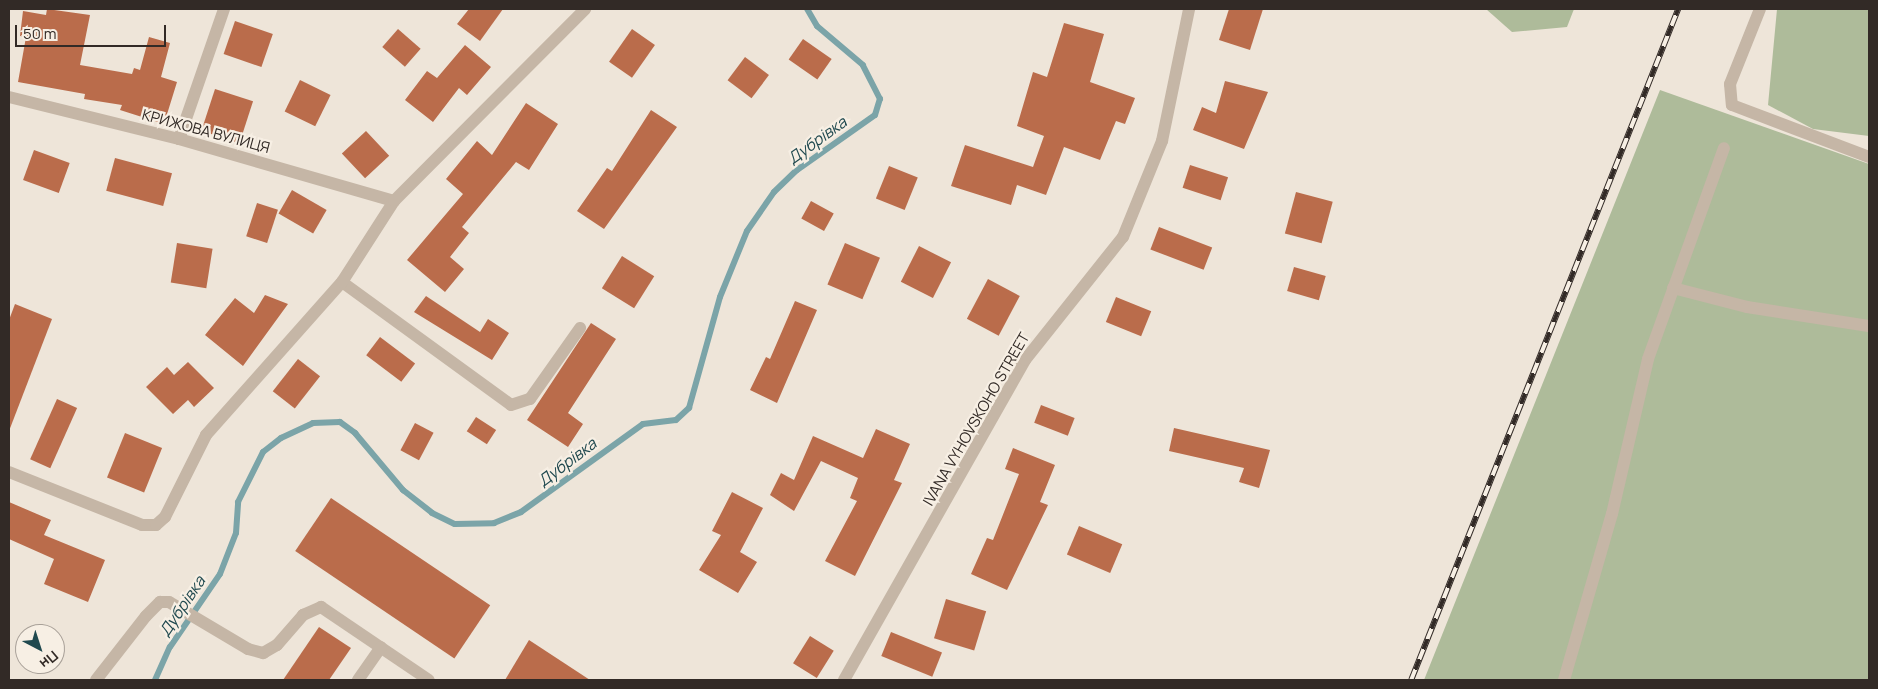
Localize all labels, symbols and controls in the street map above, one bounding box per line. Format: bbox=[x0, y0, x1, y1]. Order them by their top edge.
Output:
scale bar bbox=[18, 15, 169, 47]
text: 50 m bbox=[23, 23, 57, 44]
street label: КРИЖОВА ВУЛИЦЯ bbox=[140, 105, 272, 157]
water label: Дубрівка bbox=[784, 112, 850, 168]
street label: IVANA VYHOVSKOHO STREET bbox=[919, 329, 1033, 509]
water label: Дубрівка bbox=[534, 434, 600, 490]
water label: Дубрівка bbox=[155, 572, 209, 640]
north arrow bbox=[15, 624, 65, 674]
text: Пн bbox=[36, 647, 63, 673]

